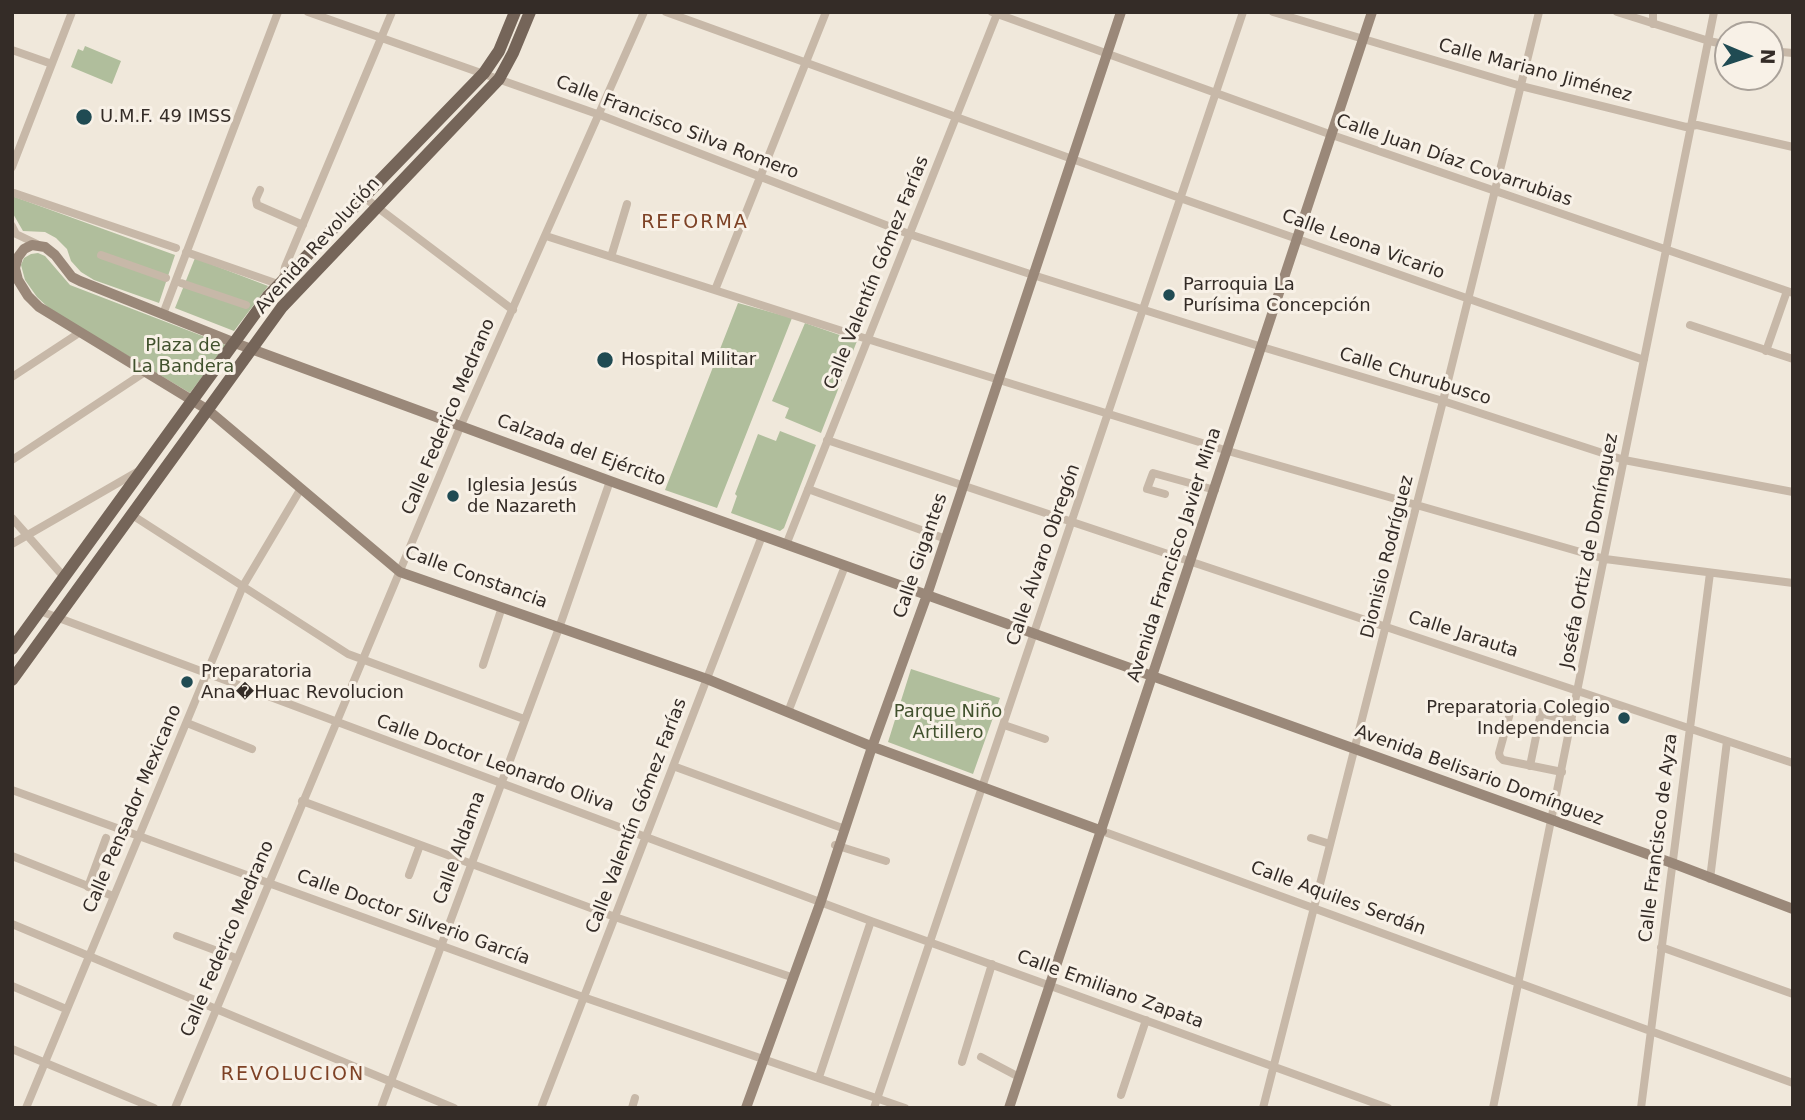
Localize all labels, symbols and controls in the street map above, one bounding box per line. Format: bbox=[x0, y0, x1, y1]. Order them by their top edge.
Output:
north arrow bbox=[1714, 21, 1784, 91]
street label: Calle Mariano Jiménez bbox=[1436, 35, 1634, 107]
text: N bbox=[1757, 48, 1779, 65]
street label: Calle Francisco Silva Romero bbox=[553, 72, 801, 184]
place label: U.M.F. 49 IMSS bbox=[100, 106, 231, 128]
marker: U.M.F. 49 IMSS bbox=[74, 107, 94, 127]
street label: Calle Juan Díaz Covarrubias bbox=[1333, 110, 1575, 212]
street label: Calle Valentín Gómez Farías bbox=[820, 153, 934, 393]
street label: Avenida Revolución bbox=[251, 173, 385, 319]
street label: Calle Leona Vicario bbox=[1279, 206, 1447, 284]
district label: REFORMA bbox=[642, 212, 748, 234]
place label: Parroquia La Purísima Concepción bbox=[1183, 274, 1371, 316]
marker: Parroquia La Purísima Concepción bbox=[1161, 287, 1177, 303]
street label: Calle Federico Medrano bbox=[398, 316, 500, 518]
park label: Plaza de La Bandera bbox=[132, 335, 234, 378]
street label: Calle Churubusco bbox=[1336, 344, 1494, 410]
place label: Hospital Militar bbox=[621, 349, 756, 371]
marker: Hospital Militar bbox=[595, 350, 615, 370]
street label: Calzada del Ejército bbox=[494, 410, 668, 492]
street label: Avenida Francisco Javier Mina bbox=[1124, 425, 1226, 685]
street label: Joséfa Ortiz de Domínguez bbox=[1557, 432, 1623, 670]
street label: Calle Álvaro Obregón bbox=[1003, 461, 1085, 649]
street label: Dionisio Rodríguez bbox=[1357, 473, 1419, 641]
place label: Iglesia Jesús de Nazareth bbox=[467, 475, 577, 518]
marker: Iglesia Jesús de Nazareth bbox=[445, 488, 461, 504]
street label: Calle Gigantes bbox=[890, 491, 952, 621]
street label: Calle Constancia bbox=[402, 542, 550, 614]
street label: Calle Jarauta bbox=[1405, 607, 1521, 663]
place label: Preparatoria Ana�Huac Revolucion bbox=[201, 661, 404, 704]
marker: Preparatoria Ana�Huac Revolucion bbox=[179, 674, 195, 690]
street label: Calle Valentín Gómez Farías bbox=[582, 695, 692, 937]
place label: Preparatoria Colegio Independencia bbox=[1426, 697, 1610, 740]
park label: Parque Niño Artillero bbox=[894, 701, 1002, 744]
street label: Calle Pensador Mexicano bbox=[79, 702, 187, 916]
marker: Preparatoria Colegio Independencia bbox=[1616, 710, 1632, 726]
street label: Calle Doctor Leonardo Oliva bbox=[373, 711, 617, 817]
street label: Avenida Belisario Domínguez bbox=[1352, 721, 1606, 831]
street label: Calle Francisco de Ayza bbox=[1635, 732, 1683, 944]
street label: Calle Aldama bbox=[430, 789, 490, 907]
street label: Calle Federico Medrano bbox=[177, 838, 279, 1040]
street label: Calle Aquiles Serdán bbox=[1247, 857, 1429, 941]
street label: Calle Doctor Silverio García bbox=[293, 866, 533, 970]
street label: Calle Emiliano Zapata bbox=[1014, 946, 1206, 1034]
district label: REVOLUCION bbox=[222, 1064, 364, 1086]

